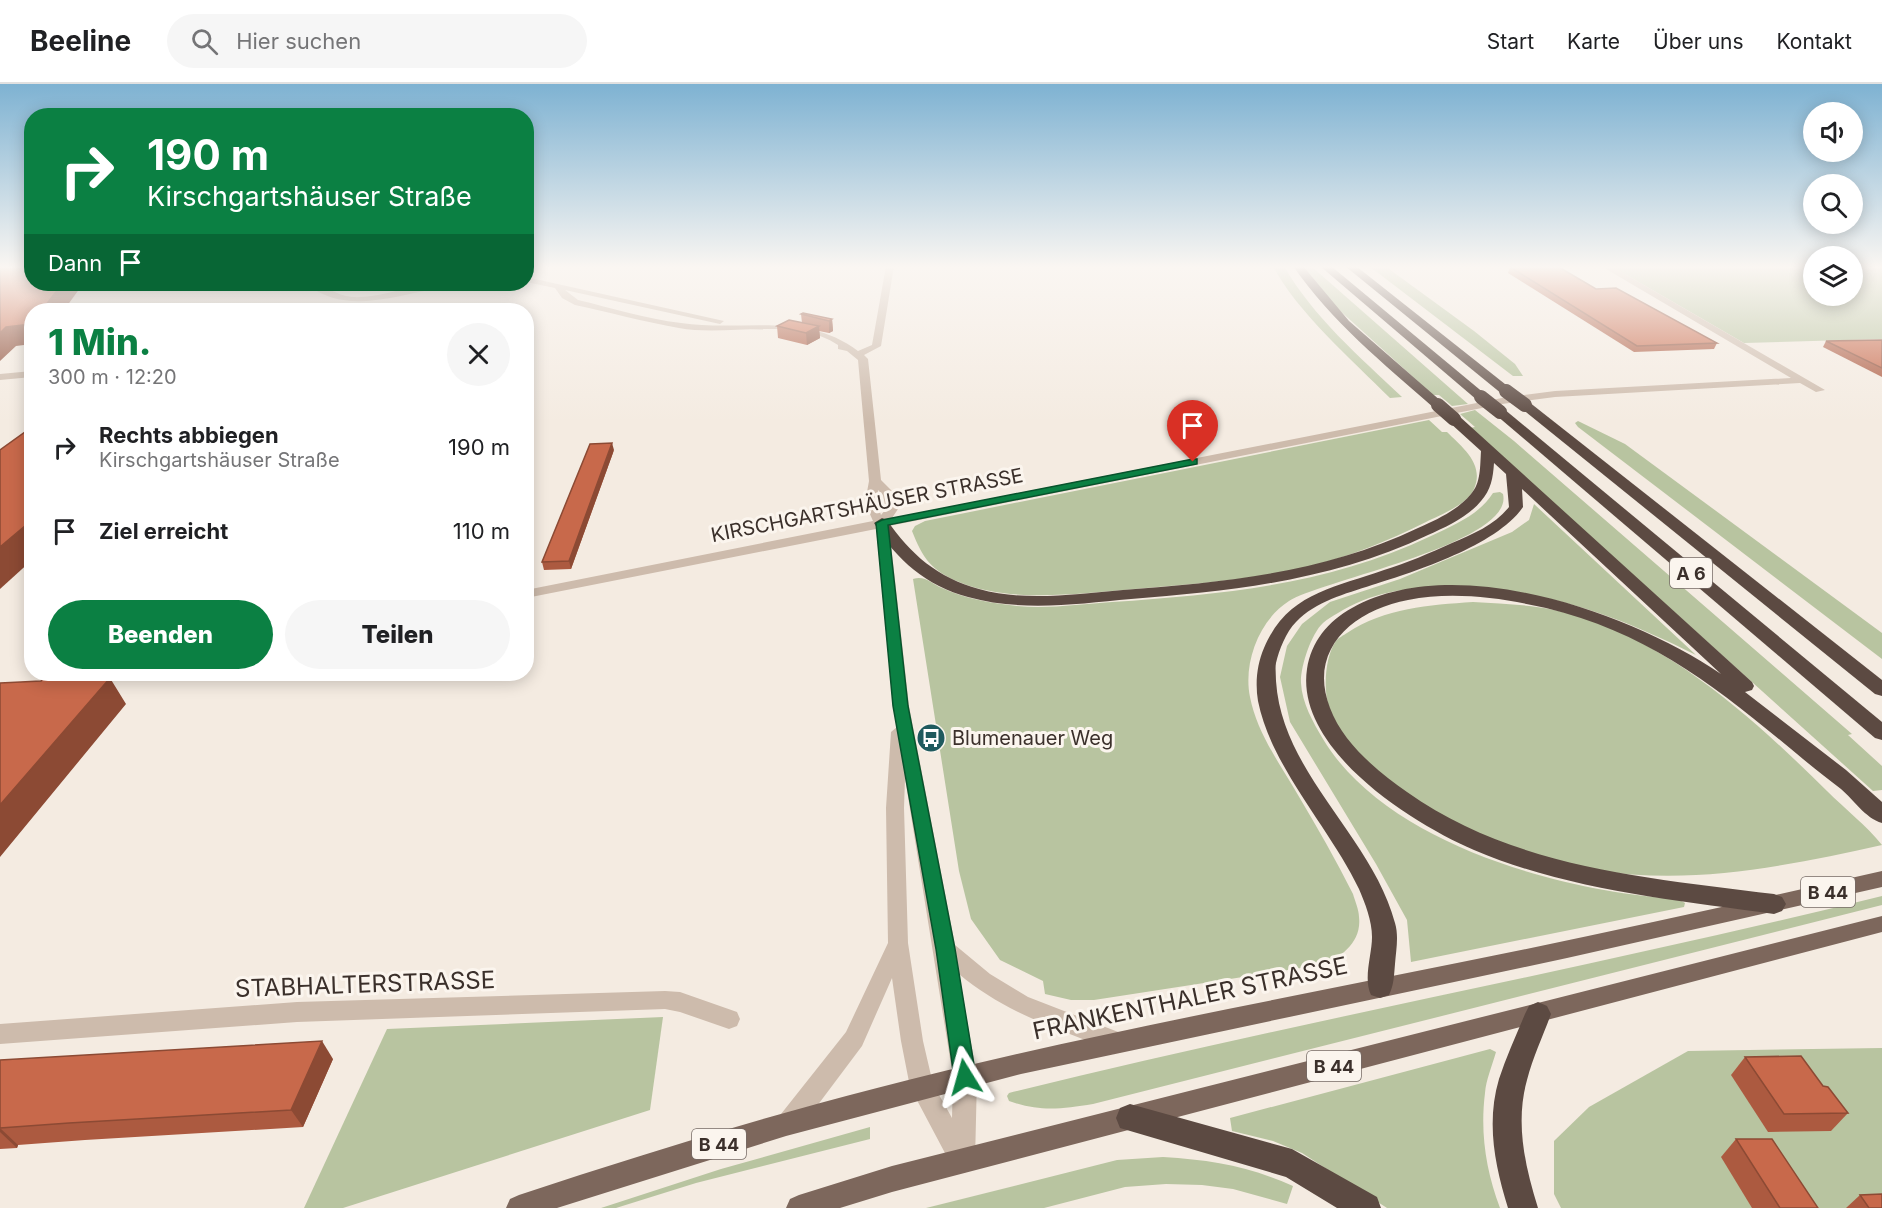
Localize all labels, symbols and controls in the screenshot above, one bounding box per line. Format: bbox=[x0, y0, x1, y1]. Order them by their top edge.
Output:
search box bbox=[167, 14, 587, 68]
text: Beeline bbox=[30, 24, 131, 58]
icon: search bbox=[188, 25, 221, 58]
text: Hier suchen bbox=[236, 28, 361, 54]
text: Start bbox=[1487, 29, 1534, 54]
text: Karte bbox=[1567, 29, 1620, 54]
text: Über uns bbox=[1653, 29, 1744, 54]
text: Kontakt bbox=[1777, 29, 1852, 54]
map controls bbox=[1803, 102, 1863, 306]
button: sound bbox=[1803, 102, 1863, 162]
text: 190 m bbox=[147, 129, 269, 180]
icon: right bbox=[48, 132, 126, 210]
button: search bbox=[1803, 174, 1863, 234]
text: Kirschgartshäuser Straße bbox=[147, 180, 472, 213]
icon: arrive bbox=[114, 246, 147, 279]
button: layers bbox=[1803, 246, 1863, 306]
text: Dann bbox=[48, 250, 102, 276]
text: 1 Min. bbox=[48, 320, 151, 364]
button: close bbox=[447, 323, 510, 386]
text: 300 m · 12:20 bbox=[48, 365, 177, 389]
pin bbox=[1167, 400, 1218, 462]
icon: arrive bbox=[1176, 409, 1209, 442]
text: Rechts abbiegen bbox=[99, 422, 279, 448]
icon: right bbox=[48, 431, 81, 464]
text: 190 m bbox=[448, 434, 510, 460]
text: Kirschgartshäuser Straße bbox=[99, 448, 340, 472]
street label: KIRSCHGARTSHÄUSER STRASSE bbox=[709, 463, 1025, 547]
icon: arrive bbox=[48, 515, 81, 548]
text: Ziel erreicht bbox=[99, 518, 228, 544]
text: 110 m bbox=[453, 518, 510, 544]
road number: A 6 bbox=[1670, 558, 1712, 588]
button: Beenden bbox=[48, 600, 273, 669]
button: Teilen bbox=[285, 600, 510, 669]
bus stop icon: Blumenauer Weg bbox=[915, 722, 947, 754]
place label: Blumenauer Weg bbox=[952, 726, 1113, 750]
road number: B 44 bbox=[1801, 877, 1855, 907]
street label: FRANKENTHALER STRASSE bbox=[1030, 950, 1350, 1046]
street label: STABHALTERSTRASSE bbox=[234, 965, 496, 1003]
position arrow bbox=[933, 1045, 997, 1109]
road number: B 44 bbox=[1307, 1051, 1361, 1081]
road number: B 44 bbox=[692, 1129, 746, 1159]

